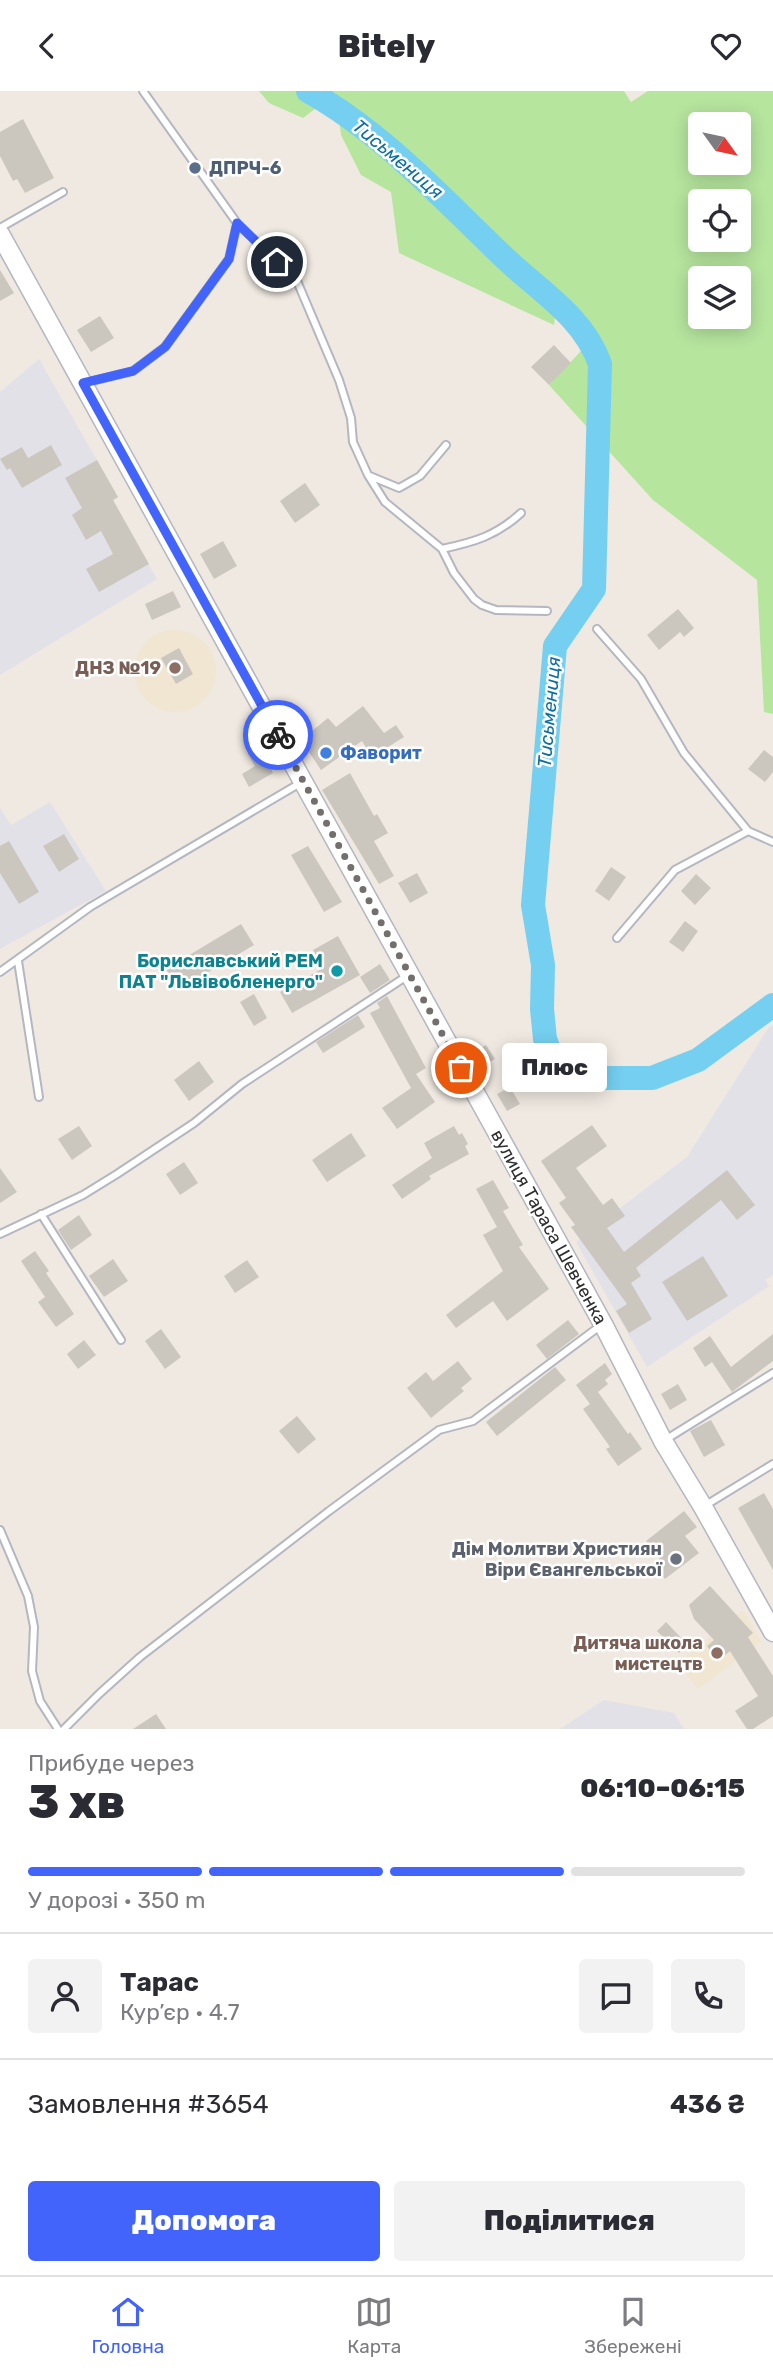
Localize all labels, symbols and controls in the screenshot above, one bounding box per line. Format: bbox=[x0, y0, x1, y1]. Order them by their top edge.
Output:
icon: back bbox=[28, 27, 66, 65]
text: Bitely bbox=[338, 27, 435, 65]
icon: heart bbox=[707, 27, 745, 65]
north arrow bbox=[688, 112, 751, 175]
map controls bbox=[688, 112, 751, 329]
water label: Тисьмениця bbox=[348, 114, 448, 204]
place label: ДПРЧ-6 bbox=[209, 157, 282, 179]
marker: ДПРЧ-6 bbox=[187, 160, 203, 176]
button: locate bbox=[688, 189, 751, 252]
pin bbox=[247, 232, 307, 292]
icon: home bbox=[258, 243, 296, 281]
button: layers bbox=[688, 266, 751, 329]
water label: Тисьмениця bbox=[533, 656, 565, 768]
place label: ДНЗ №19 bbox=[75, 657, 161, 679]
marker: ДНЗ №19 bbox=[167, 660, 183, 676]
courier bbox=[243, 700, 313, 770]
icon: bike bbox=[259, 716, 297, 754]
place label: Фаворит bbox=[340, 742, 422, 764]
marker: Фаворит bbox=[318, 745, 334, 761]
place label: Бориславський РЕМ ПАТ "Львівобленерго" bbox=[119, 950, 323, 993]
marker: Бориславський РЕМ ПАТ "Львівобленерго" bbox=[329, 963, 345, 979]
pin bbox=[431, 1038, 491, 1098]
callout: Плюс bbox=[503, 1044, 608, 1093]
icon: bag bbox=[442, 1049, 480, 1087]
text: Плюс bbox=[521, 1053, 588, 1081]
street label: вулиця Тараса Шевченка bbox=[486, 1126, 612, 1328]
place label: Дім Молитви Християн Віри Євангельської bbox=[452, 1538, 663, 1581]
marker: Дім Молитви Християн Віри Євангельської bbox=[668, 1551, 684, 1567]
place label: Дитяча школа мистецтв bbox=[573, 1632, 703, 1675]
marker: Дитяча школа мистецтв bbox=[709, 1645, 725, 1661]
text: Прибуде через bbox=[28, 1749, 194, 1777]
text: 06:10–06:15 bbox=[580, 1773, 745, 1804]
text: 3 хв bbox=[28, 1775, 125, 1830]
text: У дорозі · 350 m bbox=[28, 1886, 205, 1914]
button: person bbox=[28, 1959, 102, 2033]
button: chat bbox=[579, 1959, 653, 2033]
button: phone bbox=[671, 1959, 745, 2033]
text: Тарас bbox=[120, 1967, 199, 1998]
text: Кур’єр · 4.7 bbox=[120, 1998, 240, 2026]
text: Замовлення #3654 bbox=[28, 2089, 269, 2120]
text: 436 ₴ bbox=[670, 2089, 745, 2120]
button: Допомога bbox=[28, 2181, 380, 2261]
button: Поділитися bbox=[394, 2181, 745, 2261]
tab: Головна bbox=[91, 2293, 164, 2358]
tab: Карта bbox=[347, 2293, 401, 2358]
tab: Збережені bbox=[584, 2293, 682, 2358]

